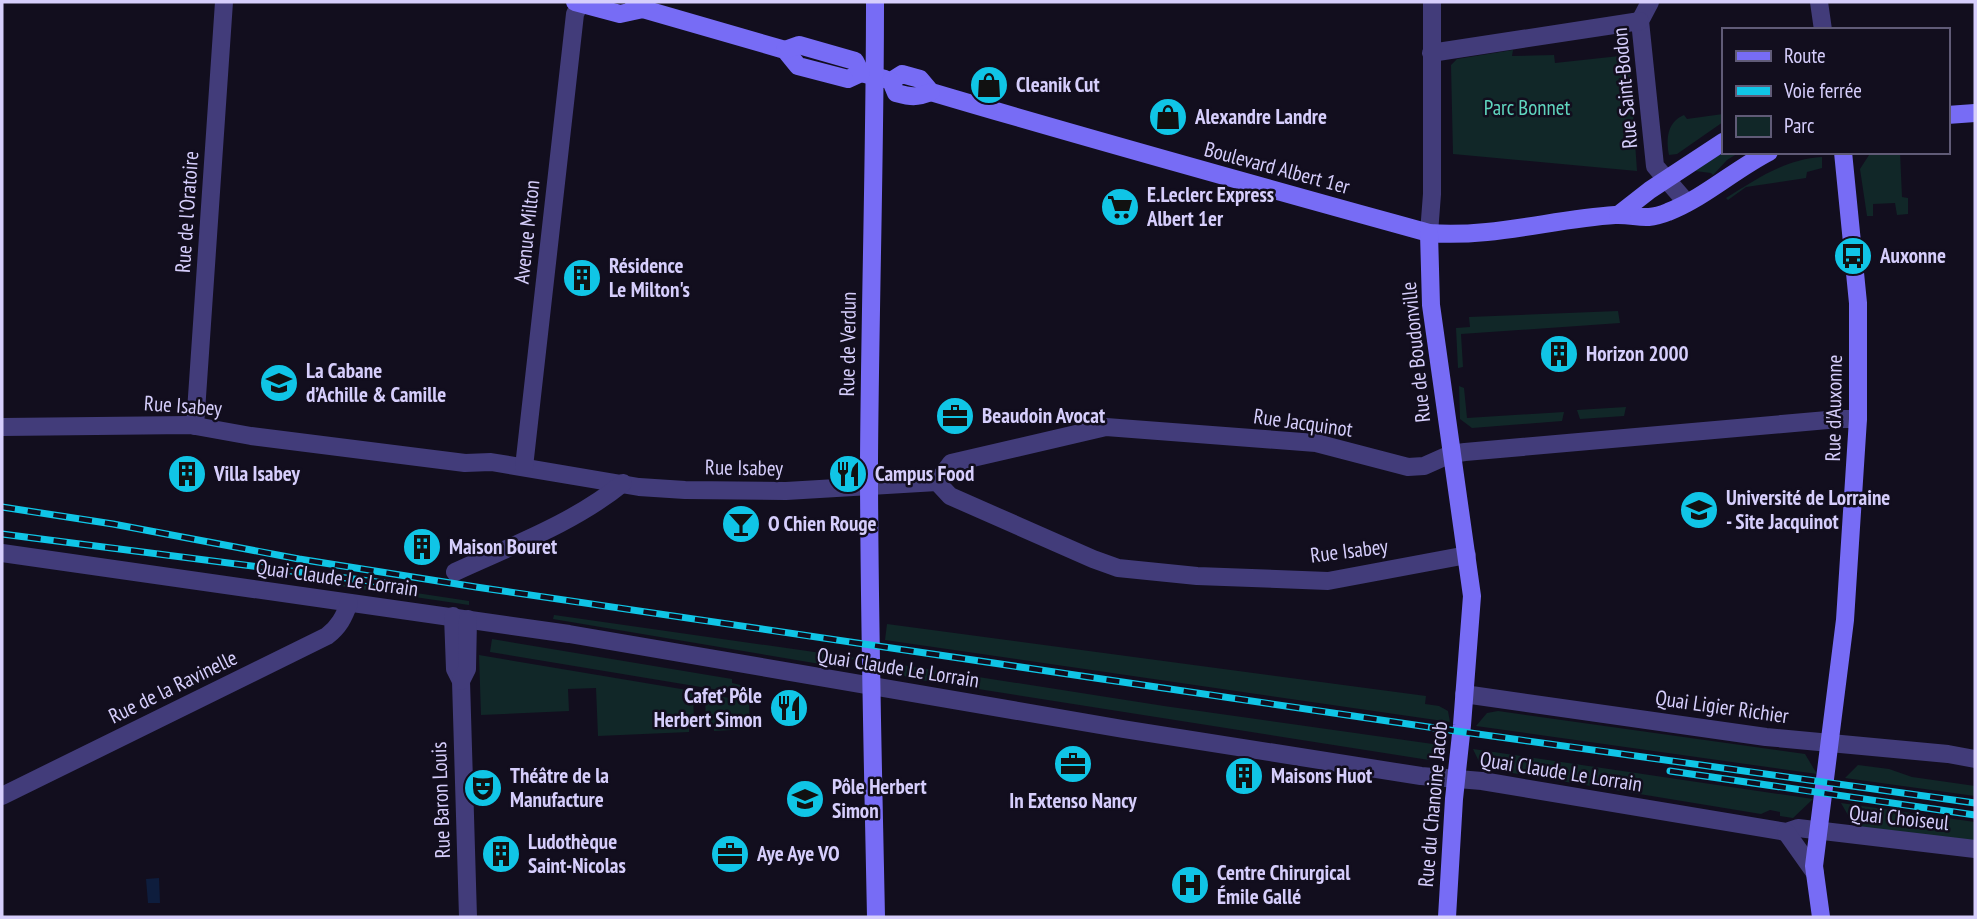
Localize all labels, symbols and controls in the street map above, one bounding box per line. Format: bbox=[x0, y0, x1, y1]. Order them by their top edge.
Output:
street label: Rue Saint-Bodon bbox=[1606, 26, 1643, 150]
legend bbox=[1722, 28, 1949, 154]
text: Route bbox=[1784, 42, 1826, 69]
shop icon: Cleanik Cut bbox=[968, 64, 1010, 106]
place label: Cleanik Cut bbox=[1016, 71, 1100, 98]
text: Voie ferrée bbox=[1783, 77, 1862, 104]
park label: Parc Bonnet bbox=[1484, 94, 1570, 121]
shop icon: Alexandre Landre bbox=[1147, 96, 1189, 138]
place label: Alexandre Landre bbox=[1194, 103, 1327, 130]
text: Parc bbox=[1784, 112, 1815, 139]
street label: Boulevard Albert 1er bbox=[1201, 135, 1353, 200]
street label: Rue de l'Oratoire bbox=[169, 150, 204, 274]
street label: Avenue Milton bbox=[508, 179, 545, 285]
place label: E.Leclerc Express Albert 1er bbox=[1146, 181, 1274, 232]
supermarket icon: E.Leclerc Express Albert 1er bbox=[1099, 186, 1141, 228]
bus stop icon: Auxonne bbox=[1832, 235, 1874, 277]
place label: Auxonne bbox=[1879, 242, 1946, 269]
place label: Résidence Le Milton's bbox=[609, 252, 690, 303]
building icon: Résidence Le Milton's bbox=[561, 257, 603, 299]
street label: Rue de Boudonville bbox=[1395, 280, 1436, 424]
street label: Rue de Verdun bbox=[833, 291, 862, 397]
building icon: Horizon 2000 bbox=[1538, 333, 1580, 375]
place label: Horizon 2000 bbox=[1586, 340, 1689, 367]
street label: Rue d'Auxonne bbox=[1819, 354, 1848, 462]
place label: La Cabane d’Achille & Camille bbox=[306, 357, 446, 408]
school or university icon: La Cabane d’Achille & Camille bbox=[258, 362, 300, 404]
street label: Rue Isabey bbox=[143, 389, 223, 422]
office icon: Beaudoin Avocat bbox=[934, 395, 976, 437]
place label: Beaudoin Avocat bbox=[982, 402, 1105, 429]
street label: Rue Jacquinot bbox=[1252, 402, 1355, 443]
building icon: Villa Isabey bbox=[166, 453, 208, 495]
street label: Rue Isabey bbox=[705, 453, 783, 482]
restaurant icon: Campus Food bbox=[827, 453, 869, 495]
place label: Villa Isabey bbox=[213, 460, 301, 487]
place label: Campus Food bbox=[875, 460, 974, 487]
place label: Université de Lorraine - Site Jacquinot bbox=[1726, 484, 1890, 535]
school or university icon: Université de Lorraine - Site Jacquinot bbox=[1678, 489, 1720, 531]
bar icon: O Chien Rouge bbox=[720, 503, 762, 545]
place label: O Chien Rouge bbox=[768, 510, 877, 537]
building icon: Maison Bouret bbox=[401, 526, 443, 568]
street label: Rue Isabey bbox=[1309, 532, 1389, 569]
place label: Maison Bouret bbox=[449, 533, 557, 560]
street label: Quai Claude Le Lorrain bbox=[254, 553, 420, 602]
street label: Quai Claude Le Lorrain bbox=[815, 641, 981, 694]
street label: Rue de la Ravinelle bbox=[104, 644, 242, 729]
place label: Cafet’ Pôle Herbert Simon bbox=[654, 682, 762, 733]
street label: Quai Ligier Richier bbox=[1654, 684, 1791, 729]
restaurant icon: Cafet’ Pôle Herbert Simon bbox=[768, 687, 810, 729]
street label: Rue du Chanoine Jacob bbox=[1412, 720, 1453, 888]
street label: Rue Baron Louis bbox=[425, 741, 456, 859]
office icon: In Extenso Nancy bbox=[1052, 743, 1094, 785]
street label: Quai Claude Le Lorrain bbox=[1478, 745, 1644, 798]
building icon: Maisons Huot bbox=[1223, 755, 1265, 797]
place label: Théâtre de la Manufacture bbox=[510, 762, 609, 813]
place label: Maisons Huot bbox=[1271, 762, 1372, 789]
theatre icon: Théâtre de la Manufacture bbox=[462, 767, 504, 809]
place label: Pôle Herbert Simon bbox=[832, 773, 927, 824]
school or university icon: Pôle Herbert Simon bbox=[784, 778, 826, 820]
place label: In Extenso Nancy bbox=[1009, 787, 1137, 814]
street label: Quai Choiseul bbox=[1848, 799, 1950, 836]
place label: Ludothèque Saint-Nicolas bbox=[528, 828, 626, 879]
building icon: Ludothèque Saint-Nicolas bbox=[480, 833, 522, 875]
office icon: Aye Aye VO bbox=[709, 833, 751, 875]
place label: Aye Aye VO bbox=[756, 840, 840, 867]
place label: Centre Chirurgical Émile Gallé bbox=[1217, 859, 1351, 910]
hospital icon: Centre Chirurgical Émile Gallé bbox=[1169, 864, 1211, 906]

